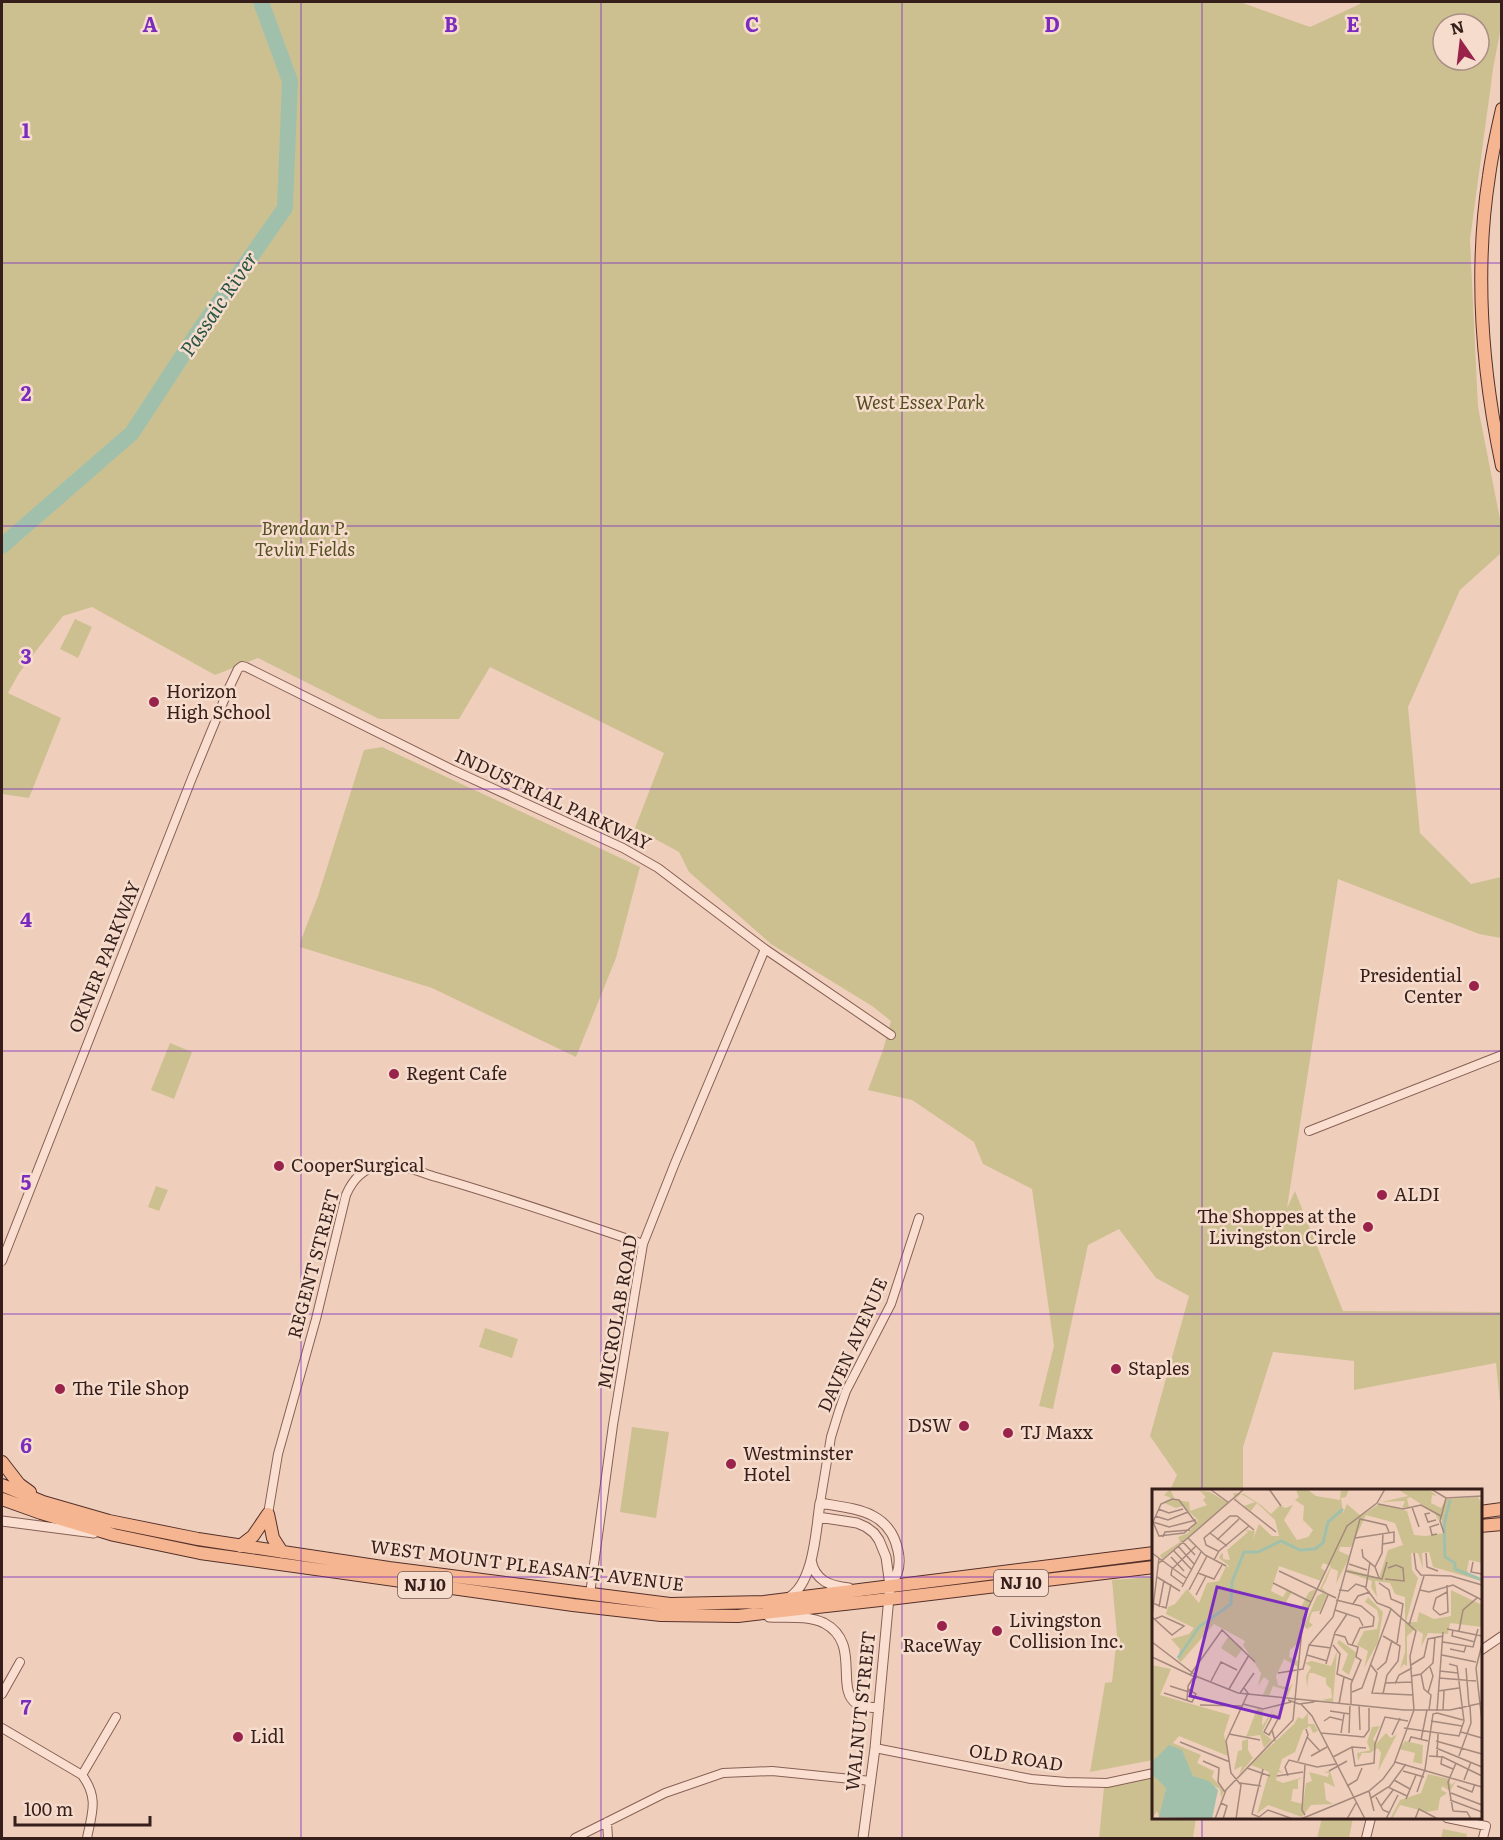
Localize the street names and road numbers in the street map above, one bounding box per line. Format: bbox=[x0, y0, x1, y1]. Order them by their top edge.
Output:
street label: INDUSTRIAL PARKWAY bbox=[451, 741, 657, 856]
street label: OKNER PARKWAY bbox=[61, 876, 146, 1036]
street label: REGENT STREET bbox=[280, 1186, 345, 1341]
street label: MICROLAB ROAD bbox=[590, 1232, 643, 1391]
street label: DAVEN AVENUE bbox=[810, 1273, 893, 1416]
street label: WEST MOUNT PLEASANT AVENUE bbox=[369, 1532, 686, 1597]
road number: NJ 10 bbox=[994, 1570, 1048, 1596]
road number: NJ 10 bbox=[398, 1572, 452, 1598]
street label: WALNUT STREET bbox=[838, 1629, 881, 1792]
street label: OLD ROAD bbox=[967, 1736, 1065, 1777]

